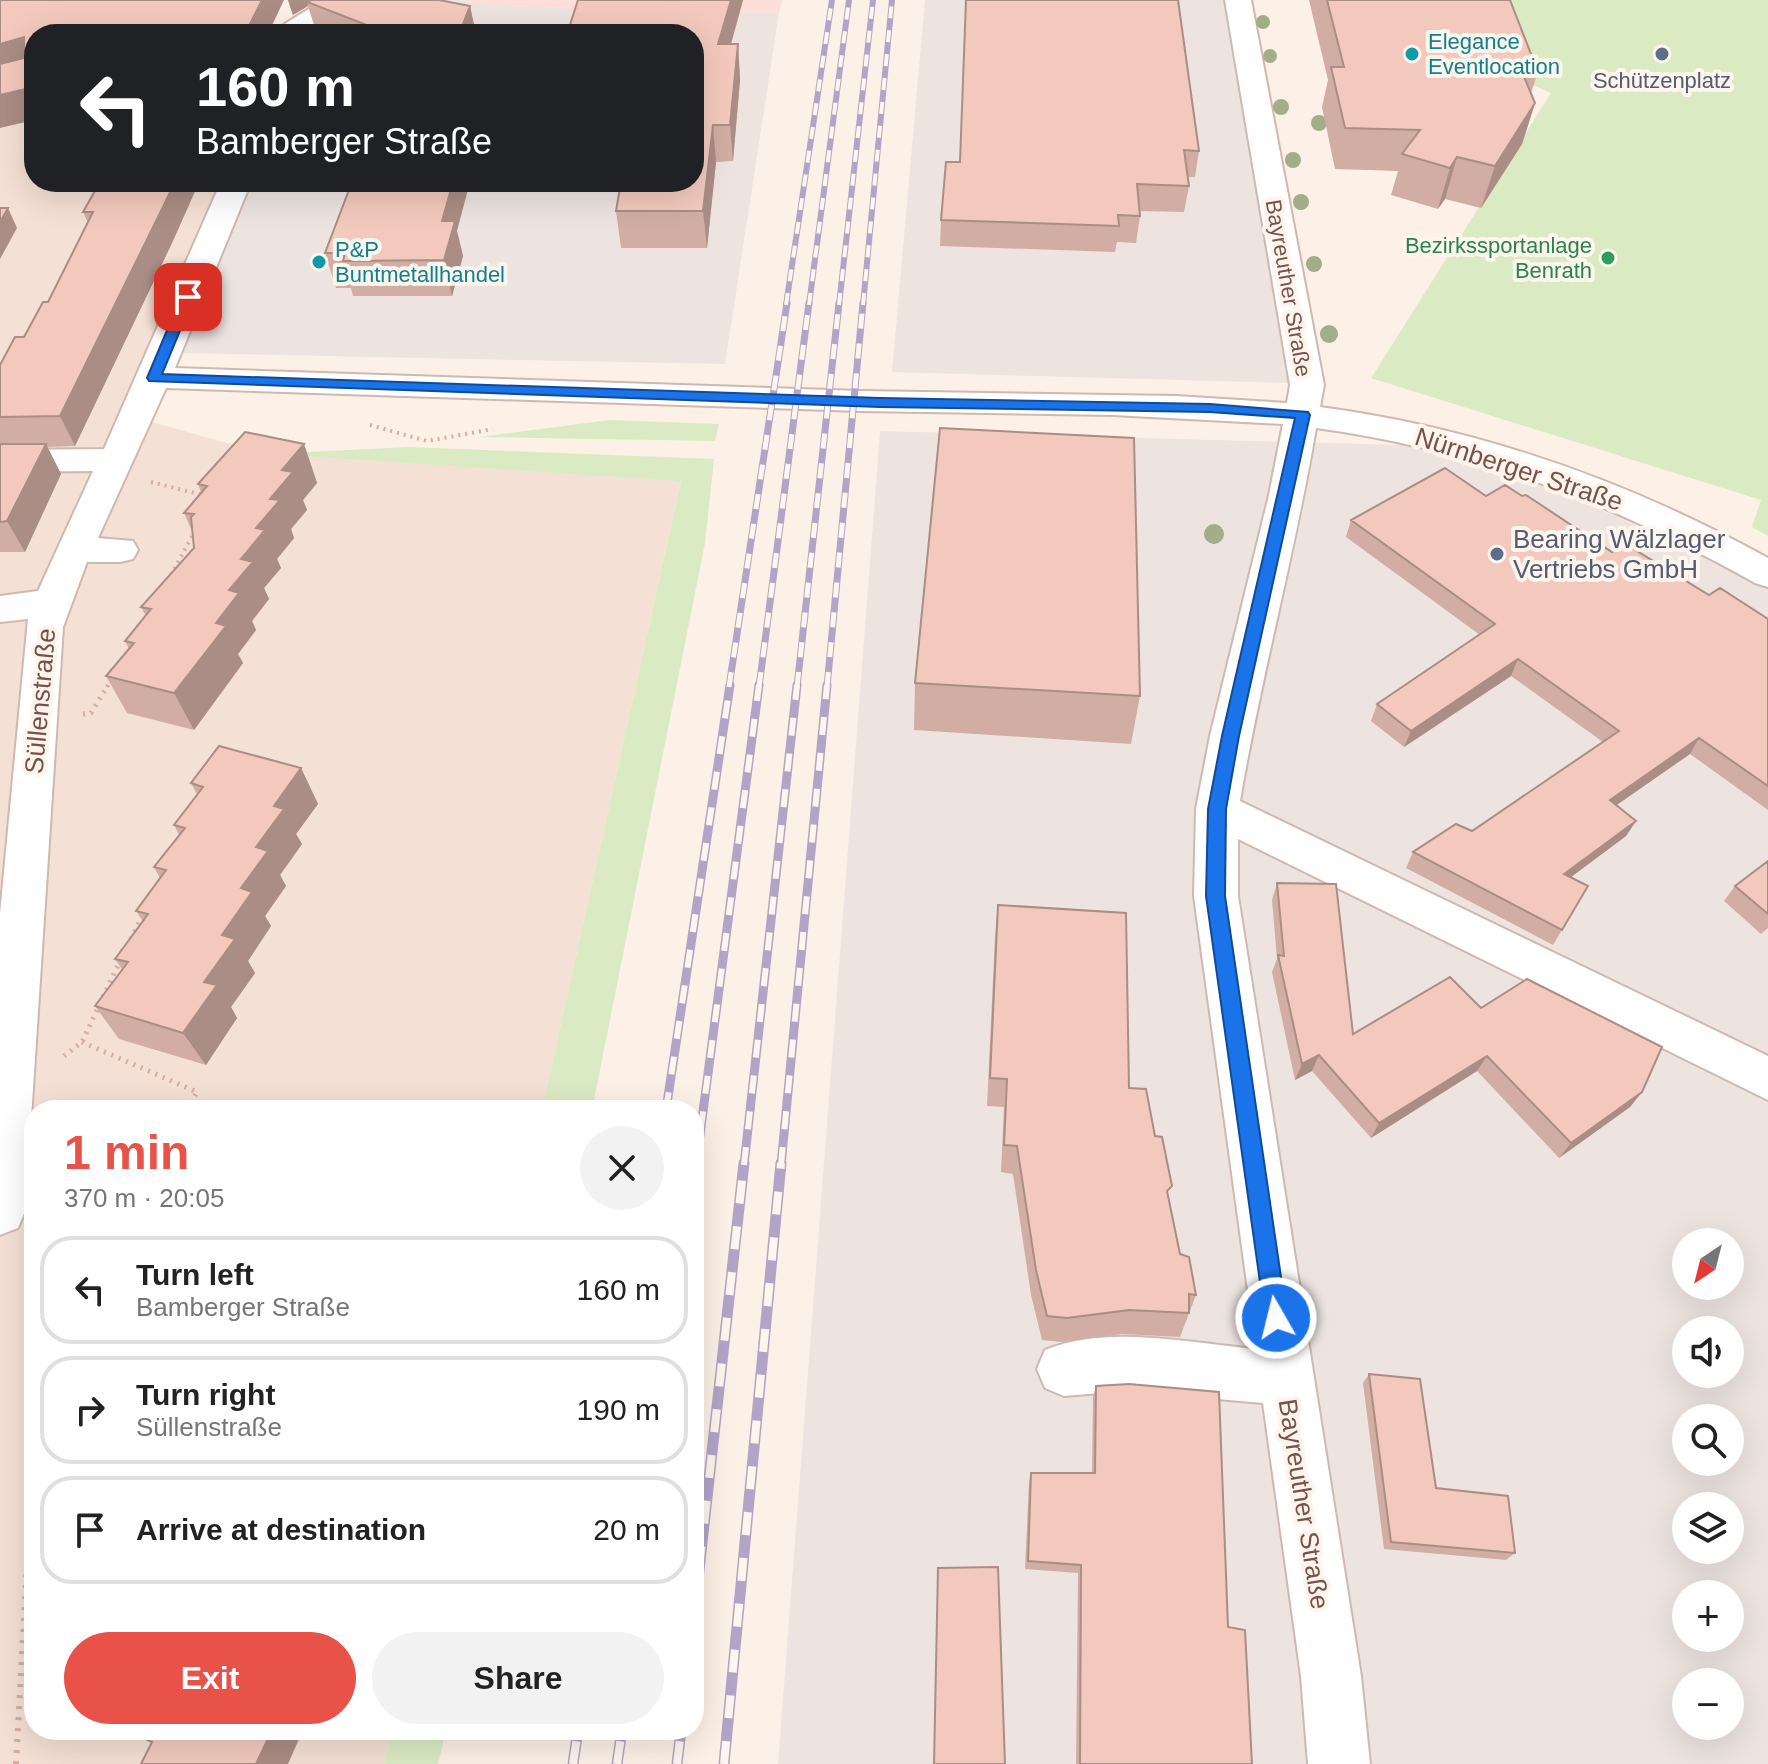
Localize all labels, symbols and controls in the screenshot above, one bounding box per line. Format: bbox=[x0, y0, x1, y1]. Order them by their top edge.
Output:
place label: Elegance Eventlocation bbox=[1428, 29, 1560, 79]
marker: Elegance Eventlocation bbox=[1403, 45, 1421, 63]
marker: Schützenplatz bbox=[1653, 45, 1671, 63]
text: 160 m bbox=[196, 55, 355, 118]
icon: left bbox=[64, 56, 168, 160]
place label: Schützenplatz bbox=[1593, 68, 1731, 93]
text: Bamberger Straße bbox=[196, 121, 492, 162]
street label: Bayreuther Straße bbox=[1261, 197, 1316, 379]
place label: Bezirkssportanlage Benrath bbox=[1405, 233, 1592, 283]
place label: P&P Buntmetallhandel bbox=[335, 237, 505, 287]
marker: Bezirkssportanlage Benrath bbox=[1599, 249, 1617, 267]
marker: P&P Buntmetallhandel bbox=[310, 253, 328, 271]
pin bbox=[154, 263, 222, 331]
icon: arrive bbox=[166, 275, 210, 319]
street label: Nürnberger Straße bbox=[1411, 421, 1627, 517]
place label: Bearing Wälzlager Vertriebs GmbH bbox=[1513, 524, 1726, 584]
marker: Bearing Wälzlager Vertriebs GmbH bbox=[1488, 545, 1506, 563]
street label: Süllenstraße bbox=[19, 627, 61, 775]
text: 1 min bbox=[64, 1126, 189, 1179]
button: close bbox=[580, 1126, 664, 1210]
text: 370 m · 20:05 bbox=[64, 1183, 224, 1213]
north arrow bbox=[1672, 1228, 1744, 1300]
map controls bbox=[1672, 1228, 1744, 1740]
text: Turn left bbox=[136, 1258, 254, 1291]
icon: left bbox=[68, 1268, 112, 1312]
text: 160 m bbox=[577, 1273, 660, 1306]
position arrow bbox=[1234, 1276, 1318, 1360]
text: Bamberger Straße bbox=[136, 1292, 350, 1322]
button: sound bbox=[1672, 1316, 1744, 1388]
text: Turn right bbox=[136, 1378, 275, 1411]
icon: right bbox=[68, 1388, 112, 1432]
text: 190 m bbox=[577, 1393, 660, 1426]
street label: Bayreuther Straße bbox=[1273, 1397, 1335, 1611]
button: search bbox=[1672, 1404, 1744, 1476]
text: Süllenstraße bbox=[136, 1412, 282, 1442]
button: layers bbox=[1672, 1492, 1744, 1564]
icon: arrive bbox=[68, 1508, 112, 1552]
text: Arrive at destination bbox=[136, 1513, 426, 1546]
text: 20 m bbox=[593, 1513, 660, 1546]
button: + bbox=[1672, 1580, 1744, 1652]
button: Exit bbox=[64, 1632, 356, 1724]
button: Share bbox=[372, 1632, 664, 1724]
button: − bbox=[1672, 1668, 1744, 1740]

